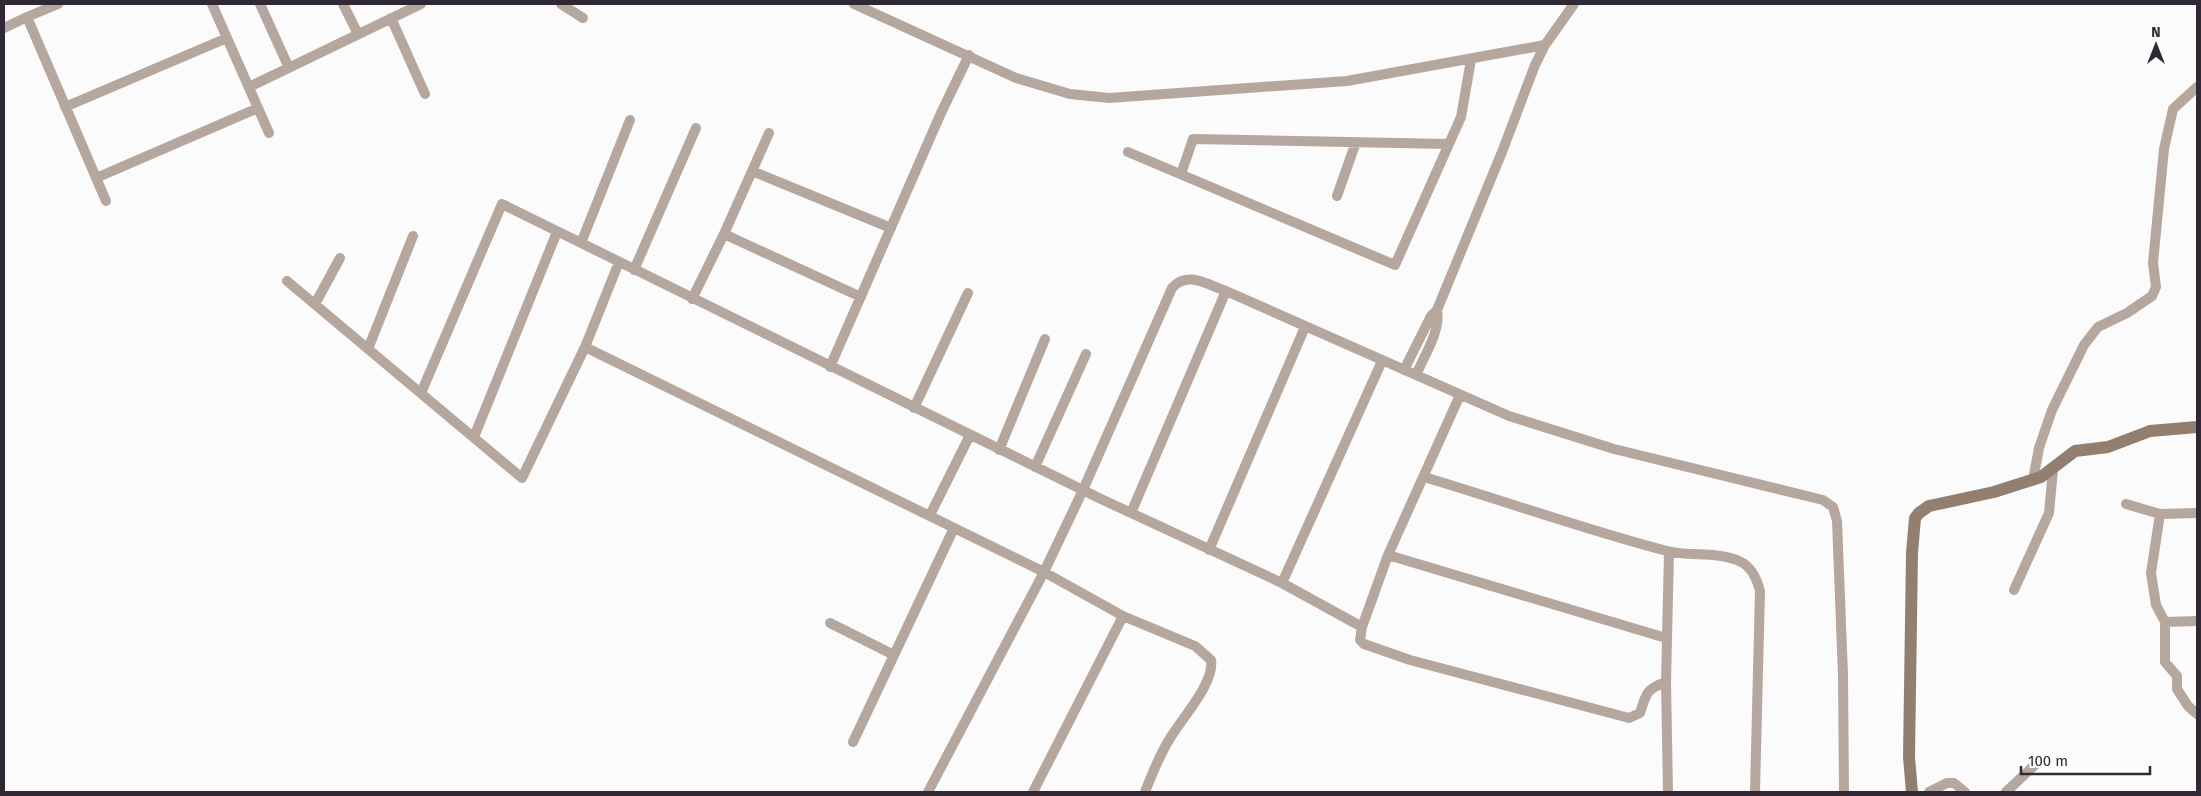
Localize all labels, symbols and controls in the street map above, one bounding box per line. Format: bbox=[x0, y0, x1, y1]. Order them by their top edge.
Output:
north arrow bbox=[2131, 20, 2181, 70]
text: N bbox=[2151, 24, 2161, 41]
scale bar bbox=[2021, 744, 2150, 776]
text: 100 m bbox=[2028, 752, 2068, 770]

